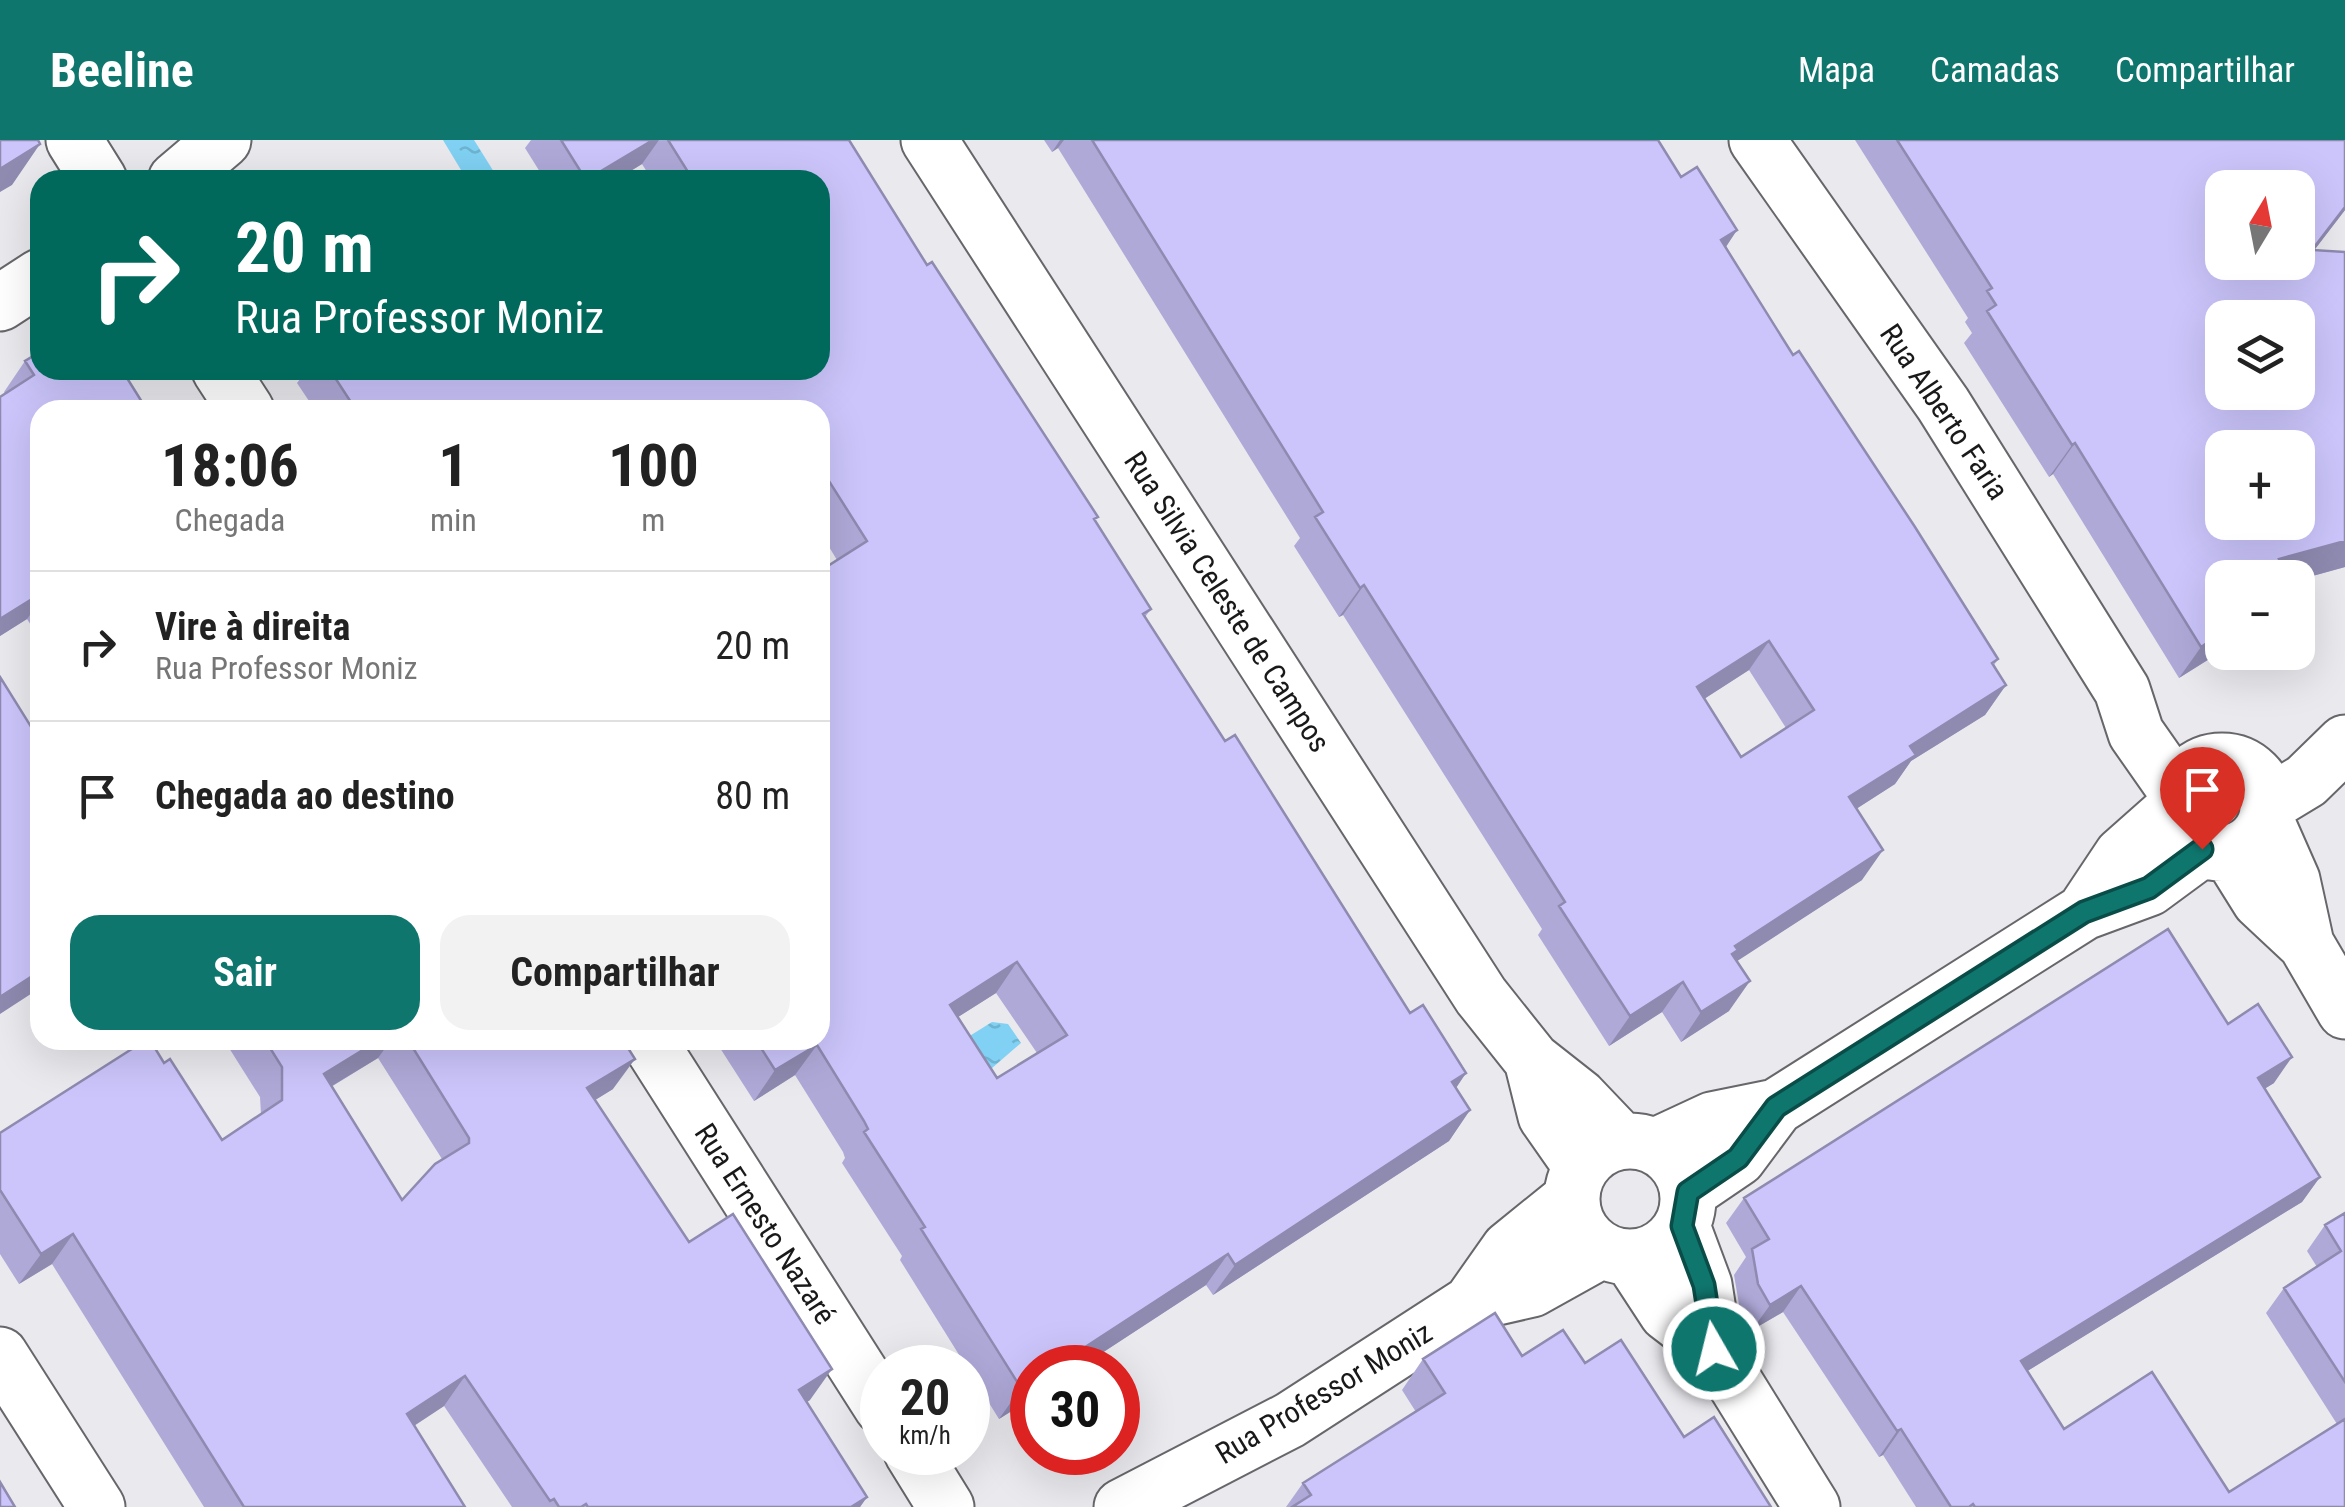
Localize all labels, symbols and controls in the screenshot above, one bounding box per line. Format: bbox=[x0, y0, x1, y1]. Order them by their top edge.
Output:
text: Beeline bbox=[50, 42, 194, 99]
text: Mapa bbox=[1798, 50, 1875, 91]
text: Camadas bbox=[1930, 50, 2060, 91]
text: Compartilhar bbox=[2115, 50, 2295, 91]
north arrow bbox=[2205, 170, 2315, 280]
map controls bbox=[2205, 170, 2315, 670]
text: 20 m bbox=[235, 207, 374, 289]
icon: right bbox=[70, 210, 200, 340]
text: Rua Professor Moniz bbox=[235, 291, 604, 344]
button: layers bbox=[2205, 300, 2315, 410]
street label: Rua Alberto Faria bbox=[1873, 317, 2016, 506]
text: 18:06 bbox=[161, 430, 299, 501]
text: 1 bbox=[438, 430, 469, 501]
text: 100 bbox=[608, 430, 699, 501]
button: + bbox=[2205, 430, 2315, 540]
street label: Rua Silvia Celeste de Campos bbox=[1117, 445, 1338, 758]
text: Chegada bbox=[174, 501, 285, 539]
text: min bbox=[430, 501, 477, 539]
text: m bbox=[641, 501, 665, 539]
button: − bbox=[2205, 560, 2315, 670]
text: Vire à direita bbox=[155, 605, 350, 649]
icon: right bbox=[70, 619, 125, 674]
text: 20 m bbox=[715, 624, 790, 668]
text: Rua Professor Moniz bbox=[155, 649, 418, 687]
pin bbox=[2160, 747, 2245, 850]
icon: arrive bbox=[2175, 762, 2230, 817]
icon: arrive bbox=[70, 769, 125, 824]
text: Chegada ao destino bbox=[155, 774, 455, 818]
text: 80 m bbox=[715, 774, 790, 818]
button: Sair bbox=[70, 915, 420, 1030]
button: Compartilhar bbox=[440, 915, 790, 1030]
street label: Rua Ernesto Nazaré bbox=[688, 1117, 843, 1331]
position arrow bbox=[1662, 1297, 1766, 1401]
street label: Rua Professor Moniz bbox=[1209, 1314, 1438, 1471]
speed limit sign: 30 bbox=[1010, 1345, 1140, 1475]
text: 20 bbox=[900, 1369, 950, 1427]
text: km/h bbox=[899, 1421, 951, 1450]

